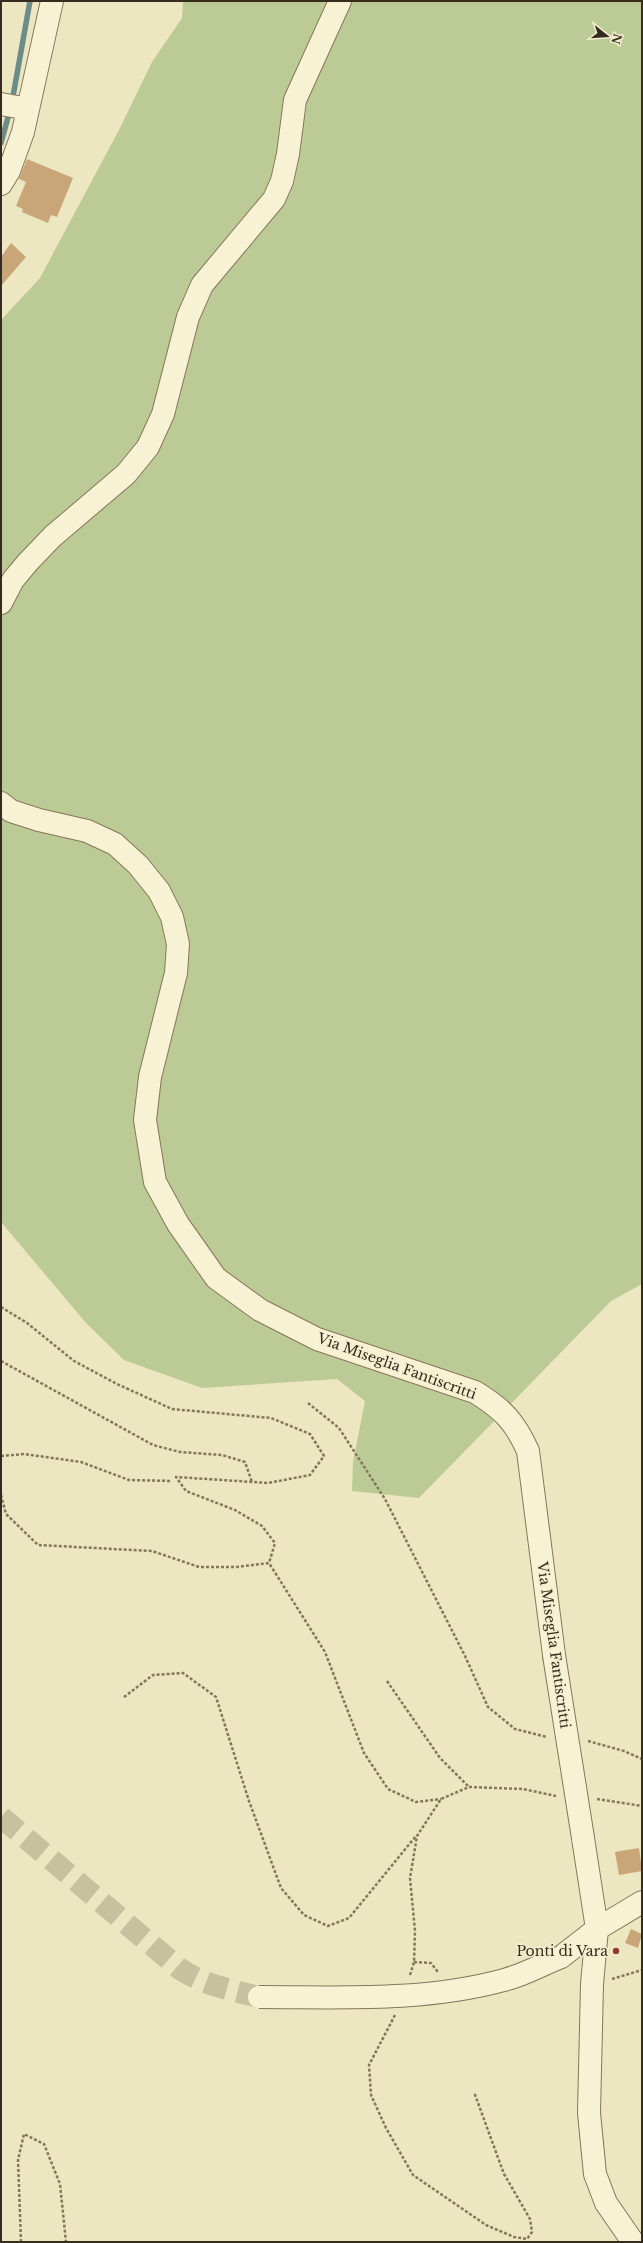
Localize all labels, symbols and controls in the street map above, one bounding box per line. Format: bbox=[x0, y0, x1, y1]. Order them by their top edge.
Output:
north arrow bbox=[587, 16, 627, 56]
text: N bbox=[608, 32, 625, 47]
street label: Via Miseglia Fantiscritti bbox=[314, 1328, 479, 1403]
street label: Via Miseglia Fantiscritti bbox=[533, 1560, 575, 1730]
place label: Ponti di Vara bbox=[516, 1942, 608, 1960]
marker: Ponti di Vara bbox=[611, 1946, 621, 1956]

